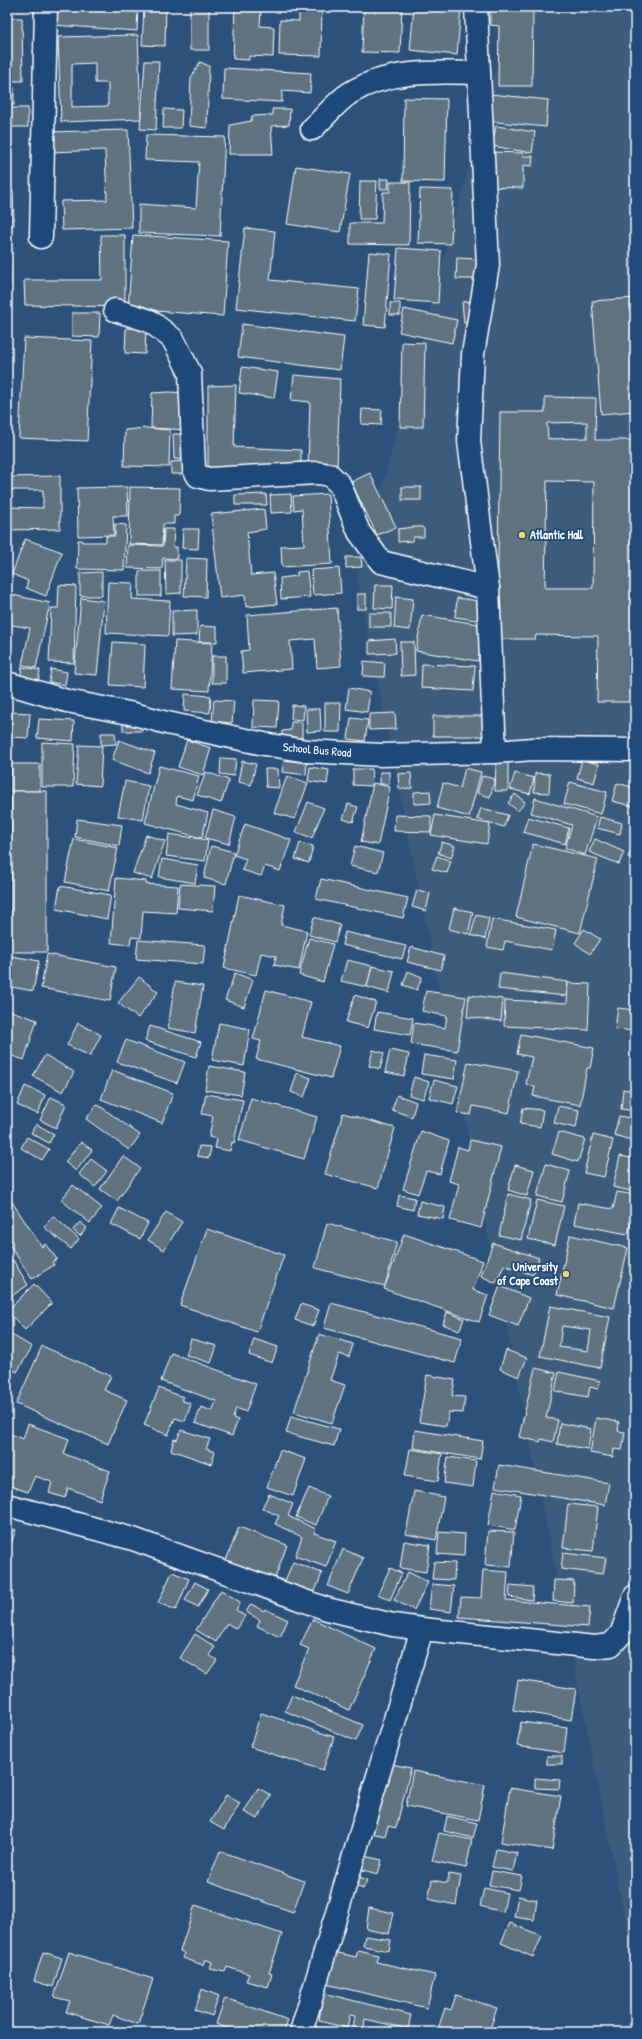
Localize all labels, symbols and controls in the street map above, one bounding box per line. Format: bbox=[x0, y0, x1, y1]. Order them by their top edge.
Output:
place label: Atlantic Hall bbox=[530, 526, 584, 543]
marker: Atlantic Hall bbox=[517, 530, 527, 540]
street label: School Bus Road bbox=[282, 738, 352, 761]
place label: University of Cape Coast bbox=[497, 1258, 559, 1290]
marker: University of Cape Coast bbox=[561, 1269, 571, 1279]

